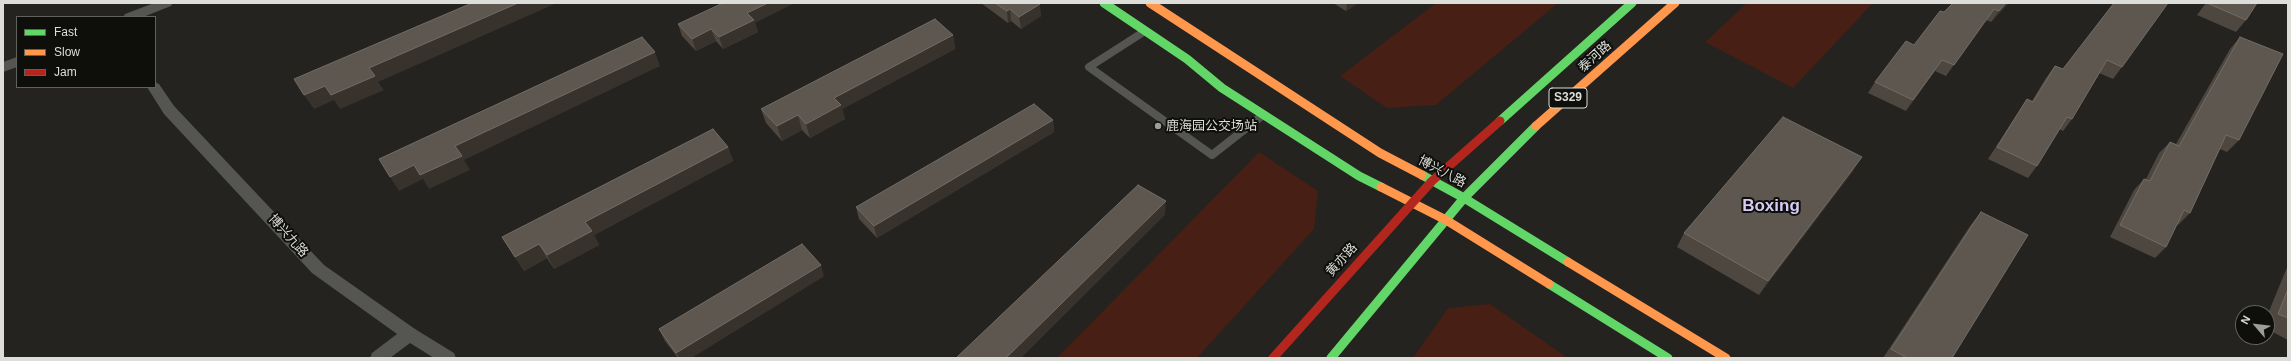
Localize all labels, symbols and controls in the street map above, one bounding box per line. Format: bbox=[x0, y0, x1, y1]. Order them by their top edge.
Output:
legend bbox=[16, 16, 156, 88]
text: Fast bbox=[54, 25, 77, 39]
street label: 泰河路 bbox=[1575, 38, 1615, 76]
text: Slow bbox=[54, 45, 80, 59]
text: Jam bbox=[54, 65, 77, 79]
road number: S329 bbox=[1549, 88, 1587, 108]
place label: 鹿海园公交场站 bbox=[1166, 118, 1257, 134]
marker: 鹿海园公交场站 bbox=[1153, 121, 1163, 131]
street label: 博兴八路 bbox=[1415, 153, 1469, 191]
district label: Boxing bbox=[1742, 196, 1800, 216]
street label: 博兴九路 bbox=[265, 211, 311, 261]
street label: 黄亦路 bbox=[1323, 240, 1361, 280]
north arrow bbox=[2235, 305, 2275, 345]
text: N bbox=[2238, 314, 2252, 326]

